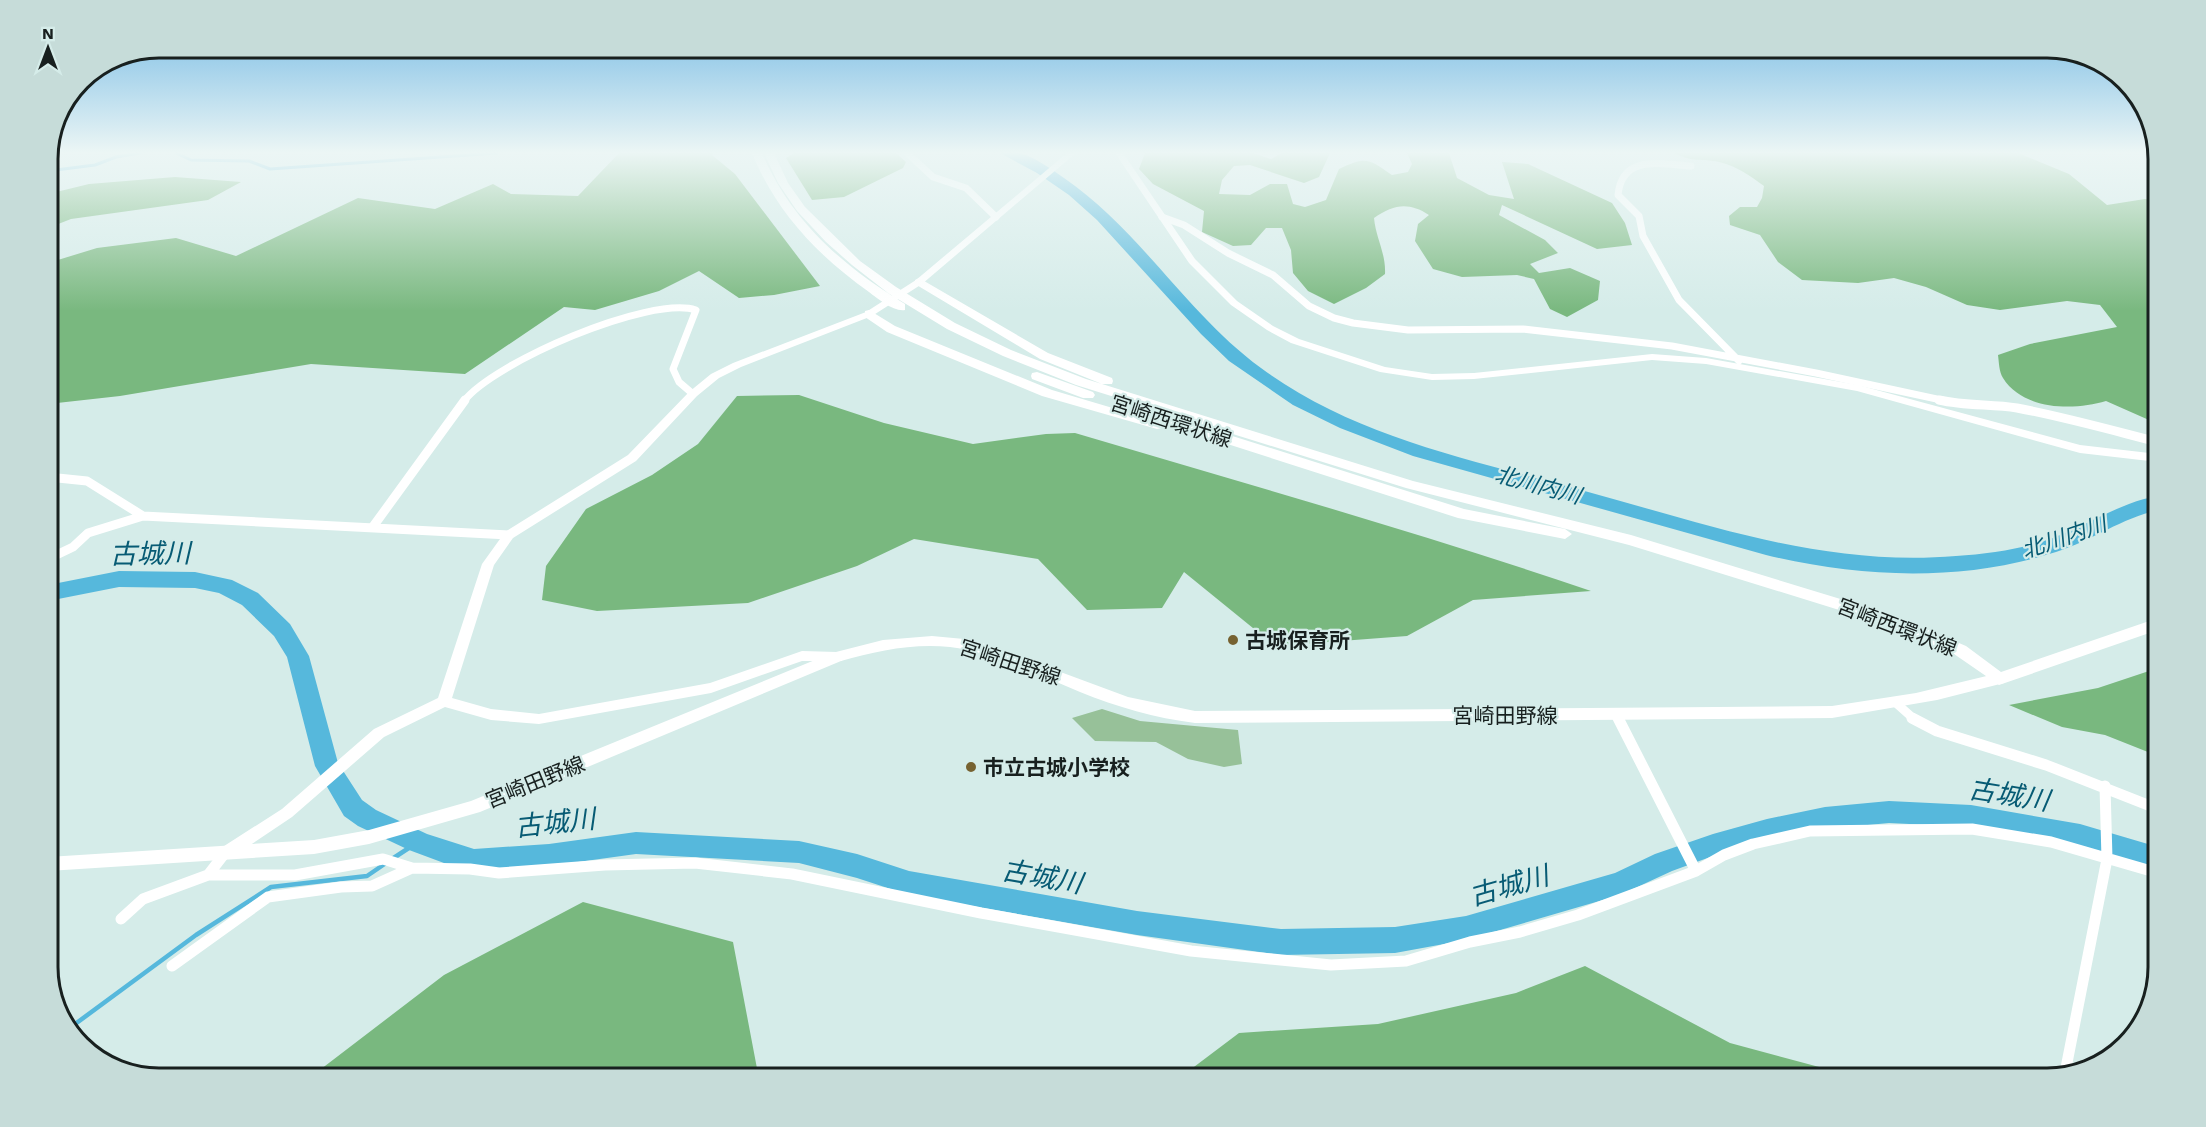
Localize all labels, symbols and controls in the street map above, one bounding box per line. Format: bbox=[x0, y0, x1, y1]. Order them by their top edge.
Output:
north arrow bbox=[18, 18, 78, 78]
text: N bbox=[42, 24, 54, 43]
street label: 宮崎西環状線 bbox=[1107, 390, 1235, 452]
water label: 北川内川 bbox=[1492, 462, 1586, 509]
water label: 北川内川 bbox=[2018, 510, 2112, 563]
water label: 古城川 bbox=[109, 537, 194, 571]
street label: 宮崎西環状線 bbox=[1834, 593, 1960, 661]
place label: 古城保育所 bbox=[1245, 628, 1350, 653]
marker: 古城保育所 bbox=[1226, 633, 1240, 647]
street label: 宮崎田野線 bbox=[956, 634, 1064, 690]
street label: 宮崎田野線 bbox=[1453, 703, 1558, 728]
street label: 宮崎田野線 bbox=[482, 751, 588, 813]
place label: 市立古城小学校 bbox=[983, 755, 1130, 780]
marker: 市立古城小学校 bbox=[964, 760, 978, 774]
water label: 古城川 bbox=[1966, 773, 2054, 818]
water label: 古城川 bbox=[513, 803, 600, 843]
water label: 古城川 bbox=[999, 854, 1088, 900]
water label: 古城川 bbox=[1466, 859, 1555, 913]

